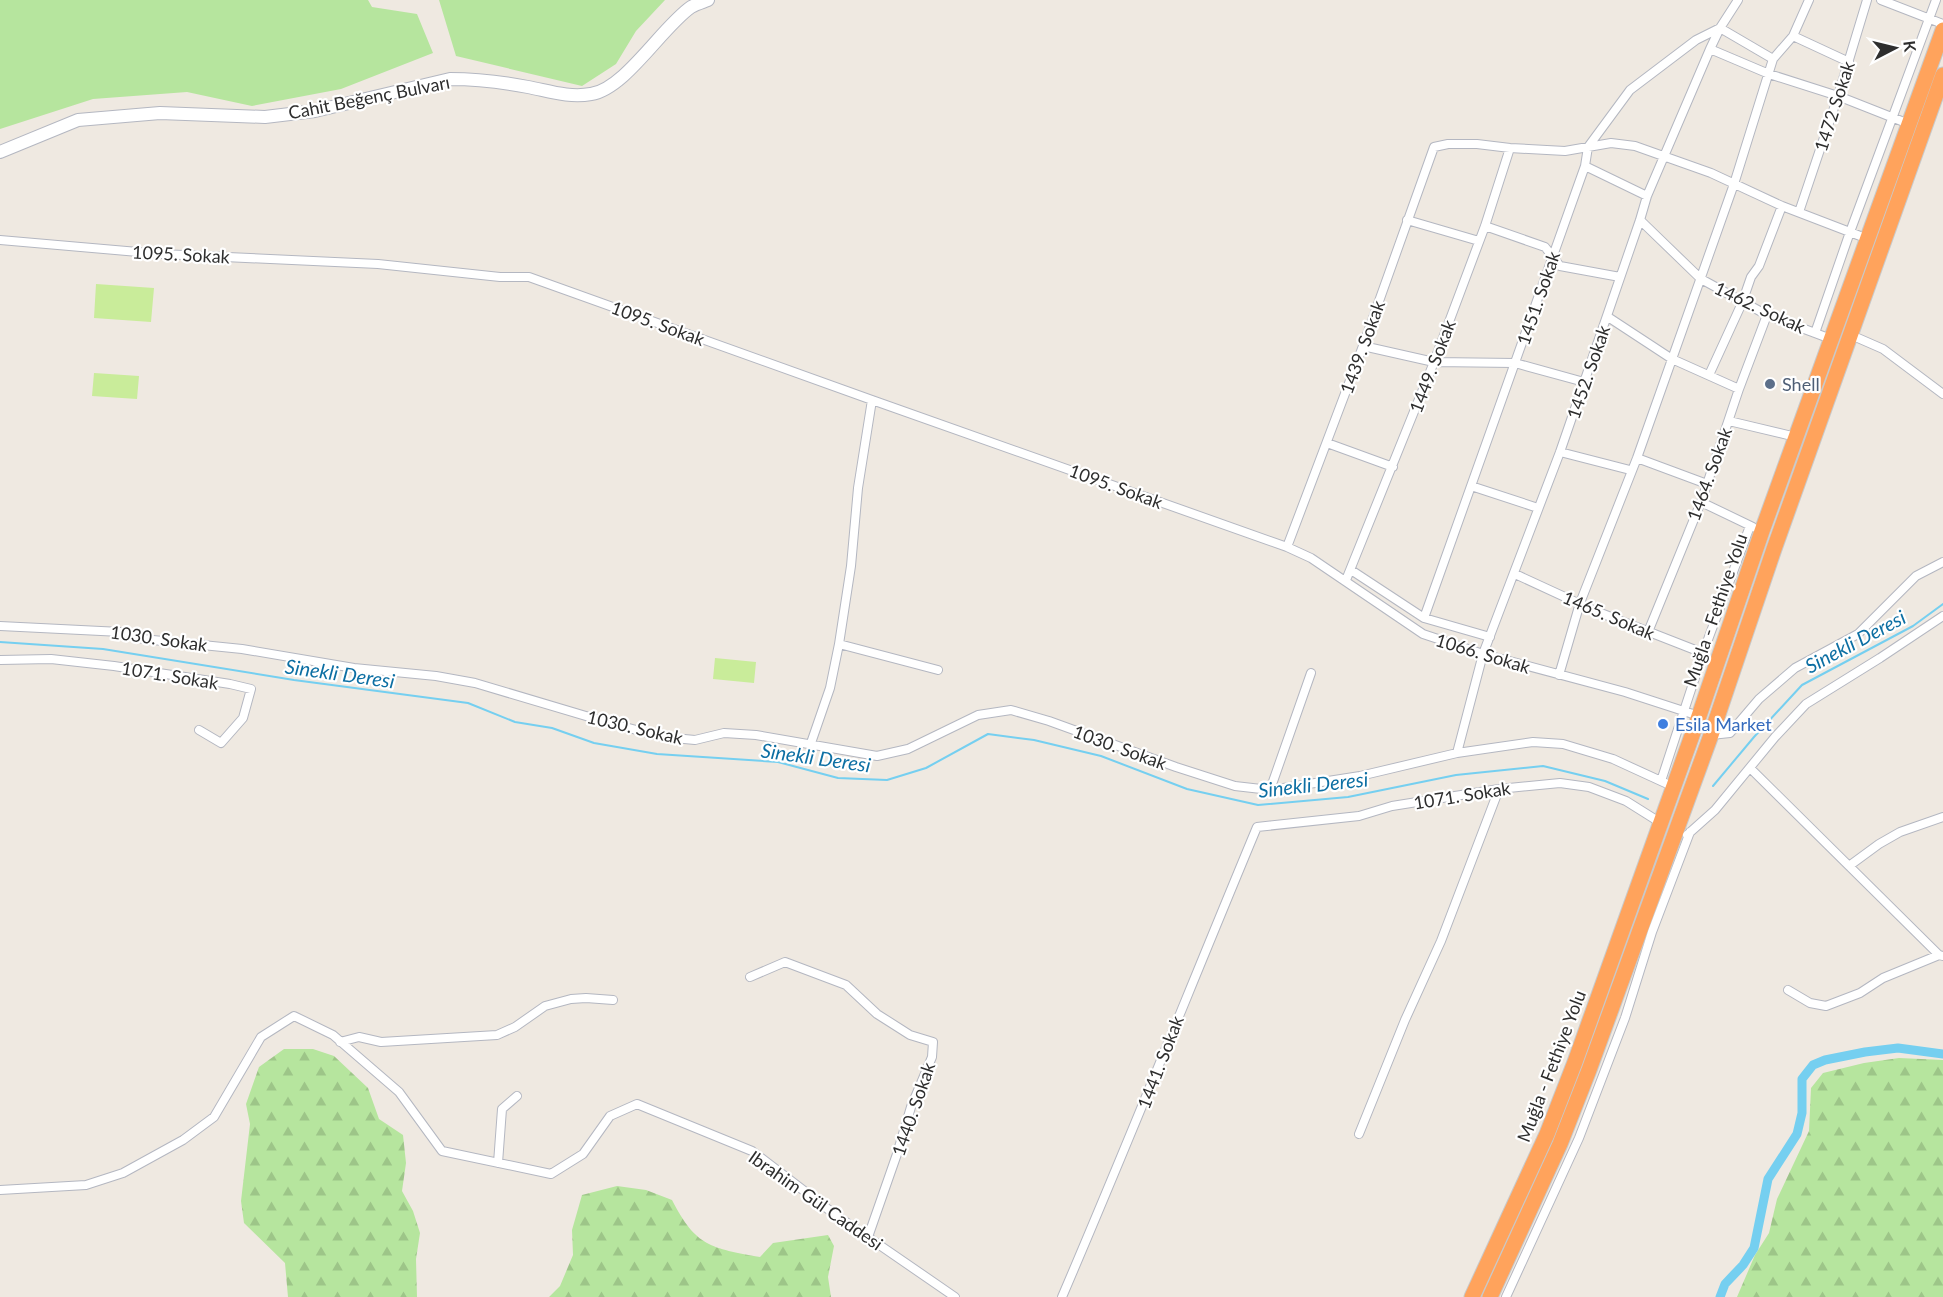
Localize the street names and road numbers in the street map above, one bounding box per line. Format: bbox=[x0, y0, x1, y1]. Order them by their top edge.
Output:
street label: 1472 Sokak bbox=[1809, 57, 1859, 154]
street label: Cahit Beğenç Bulvarı bbox=[286, 71, 452, 123]
street label: 1095. Sokak bbox=[132, 240, 231, 268]
street label: 1451. Sokak bbox=[1512, 247, 1565, 348]
street label: 1462. Sokak bbox=[1711, 276, 1810, 338]
street label: 1095. Sokak bbox=[608, 296, 708, 350]
street label: 1439. Sokak bbox=[1335, 297, 1389, 397]
street label: 1449. Sokak bbox=[1404, 316, 1460, 416]
street label: 1452. Sokak bbox=[1562, 321, 1615, 422]
street label: 1464. Sokak bbox=[1682, 424, 1736, 524]
street label: 1095. Sokak bbox=[1066, 459, 1166, 513]
street label: Muğla - Fethiye Yolu bbox=[1678, 530, 1752, 690]
street label: 1465. Sokak bbox=[1560, 586, 1659, 645]
street label: 1030. Sokak bbox=[109, 620, 210, 656]
street label: 1066. Sokak bbox=[1433, 628, 1534, 678]
street label: 1071. Sokak bbox=[120, 656, 221, 694]
street label: 1030. Sokak bbox=[585, 705, 686, 749]
street label: 1030. Sokak bbox=[1070, 720, 1170, 774]
street label: 1071. Sokak bbox=[1412, 776, 1513, 814]
street label: Muğla - Fethiye Yolu bbox=[1512, 987, 1590, 1145]
street label: 1441. Sokak bbox=[1132, 1012, 1188, 1112]
street label: 1440. Sokak bbox=[887, 1058, 940, 1159]
street label: Ibrahim Gül Caddesi bbox=[745, 1145, 887, 1255]

